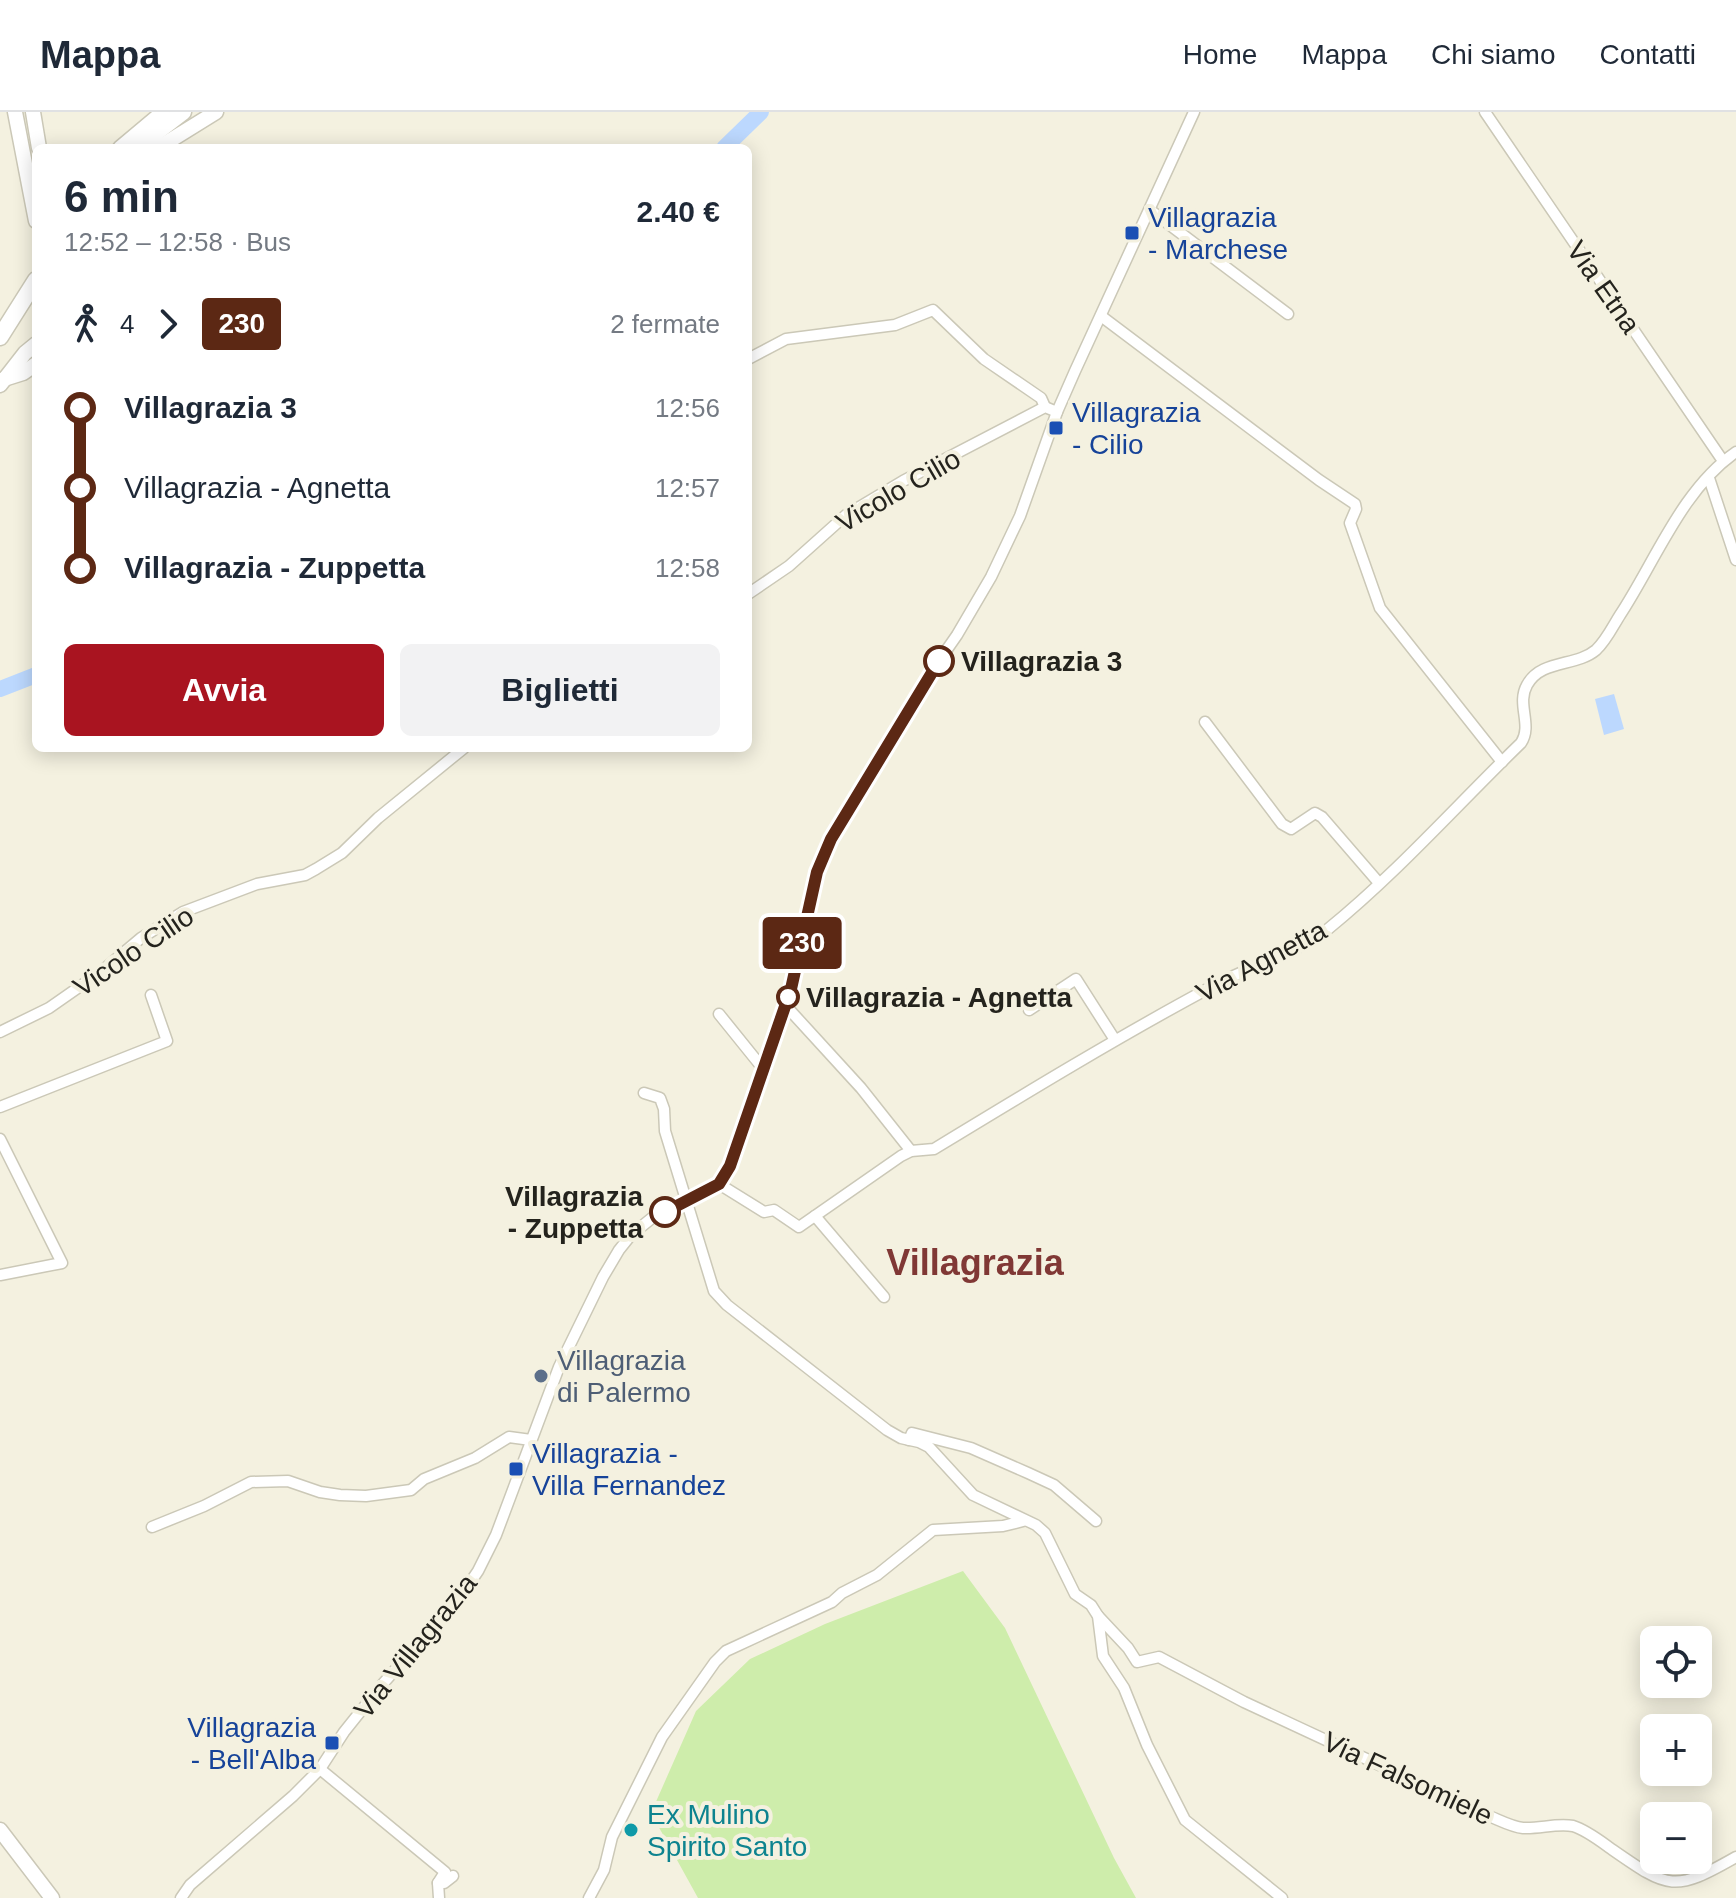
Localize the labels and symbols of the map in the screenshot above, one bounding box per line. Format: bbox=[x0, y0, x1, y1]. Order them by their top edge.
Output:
place label: Villagrazia - Marchese bbox=[1148, 202, 1288, 265]
marker: Villagrazia - Marchese bbox=[1123, 224, 1141, 242]
street label: Via Etna bbox=[1561, 235, 1647, 340]
place label: Villagrazia - Cilio bbox=[1072, 397, 1201, 460]
marker: Villagrazia - Cilio bbox=[1047, 419, 1065, 437]
street label: Vicolo Cilio bbox=[831, 443, 966, 538]
marker: Villagrazia 3 bbox=[924, 646, 954, 676]
place label: Villagrazia 3 bbox=[961, 646, 1122, 677]
street label: Vicolo Cilio bbox=[67, 900, 199, 1003]
street label: Via Agnetta bbox=[1191, 914, 1332, 1009]
line badge: 230 bbox=[756, 917, 848, 969]
place label: Villagrazia - Agnetta bbox=[806, 982, 1072, 1013]
marker: Villagrazia - Agnetta bbox=[777, 986, 799, 1008]
place label: Villagrazia - Zuppetta bbox=[505, 1181, 643, 1244]
marker: Villagrazia - Zuppetta bbox=[650, 1197, 680, 1227]
district label: Villagrazia bbox=[886, 1242, 1065, 1283]
place label: Villagrazia di Palermo bbox=[557, 1345, 691, 1408]
marker: Villagrazia di Palermo bbox=[532, 1367, 550, 1385]
place label: Villagrazia - Villa Fernandez bbox=[532, 1438, 726, 1501]
marker: Villagrazia - Villa Fernandez bbox=[507, 1460, 525, 1478]
street label: Via Villagrazia bbox=[348, 1568, 483, 1725]
place label: Villagrazia - Bell'Alba bbox=[187, 1712, 316, 1775]
street label: Via Falsomiele bbox=[1318, 1726, 1497, 1831]
marker: Villagrazia - Bell'Alba bbox=[323, 1734, 341, 1752]
place label: Ex Mulino Spirito Santo bbox=[647, 1799, 807, 1862]
marker: Ex Mulino Spirito Santo bbox=[622, 1821, 640, 1839]

